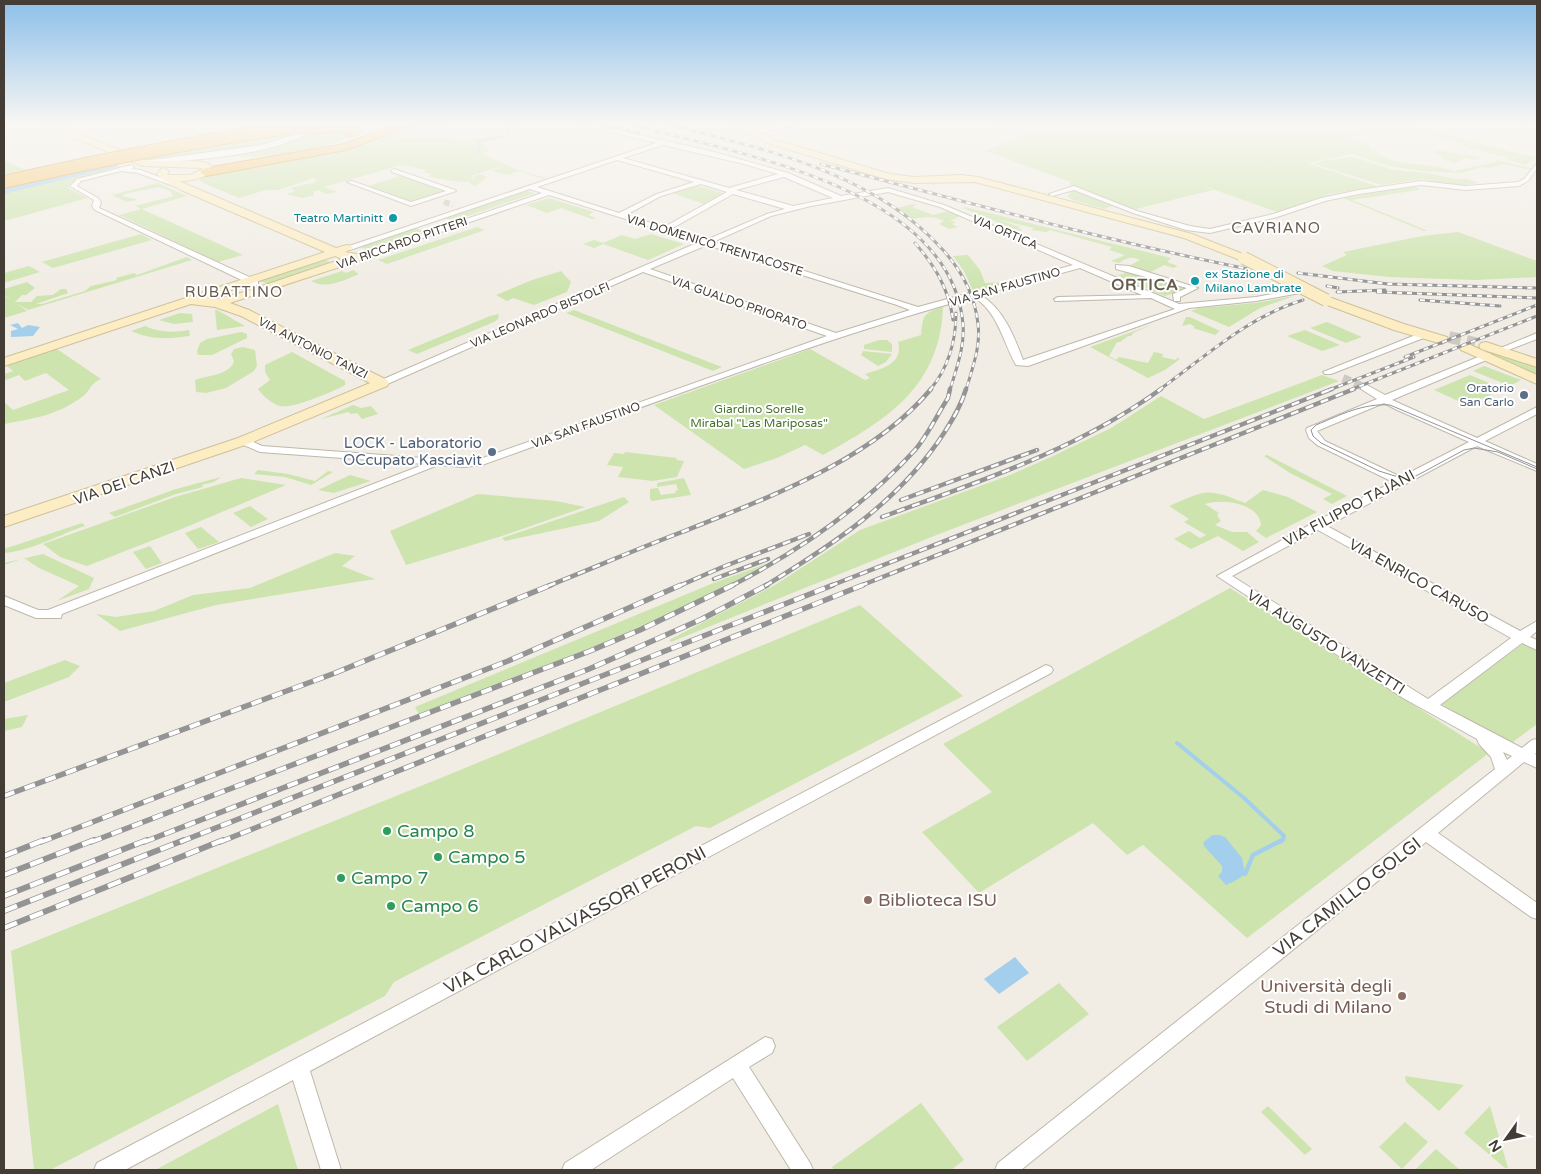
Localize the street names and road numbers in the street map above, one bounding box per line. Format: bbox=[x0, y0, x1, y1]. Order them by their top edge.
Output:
street label: VIA DOMENICO TRENTACOSTE bbox=[625, 211, 805, 279]
street label: VIA ORTICA bbox=[970, 212, 1040, 252]
street label: VIA RICCARDO PITTERI bbox=[335, 214, 469, 272]
street label: VIA SAN FAUSTINO bbox=[948, 264, 1062, 310]
street label: VIA GUALDO PRIORATO bbox=[669, 273, 809, 333]
street label: VIA LEONARDO BISTOLFI bbox=[468, 279, 612, 351]
street label: VIA ANTONIO TANZI bbox=[256, 314, 370, 382]
street label: VIA SAN FAUSTINO bbox=[530, 399, 642, 451]
street label: VIA DEI CANZI bbox=[71, 457, 177, 509]
street label: VIA FILIPPO TAJANI bbox=[1280, 466, 1418, 550]
street label: VIA ENRICO CARUSO bbox=[1346, 535, 1492, 627]
street label: VIA AUGUSTO VANZETTI bbox=[1244, 586, 1408, 698]
street label: VIA CAMILLO GOLGI bbox=[1269, 832, 1425, 962]
street label: VIA CARLO VALVASSORI PERONI bbox=[440, 841, 710, 999]

